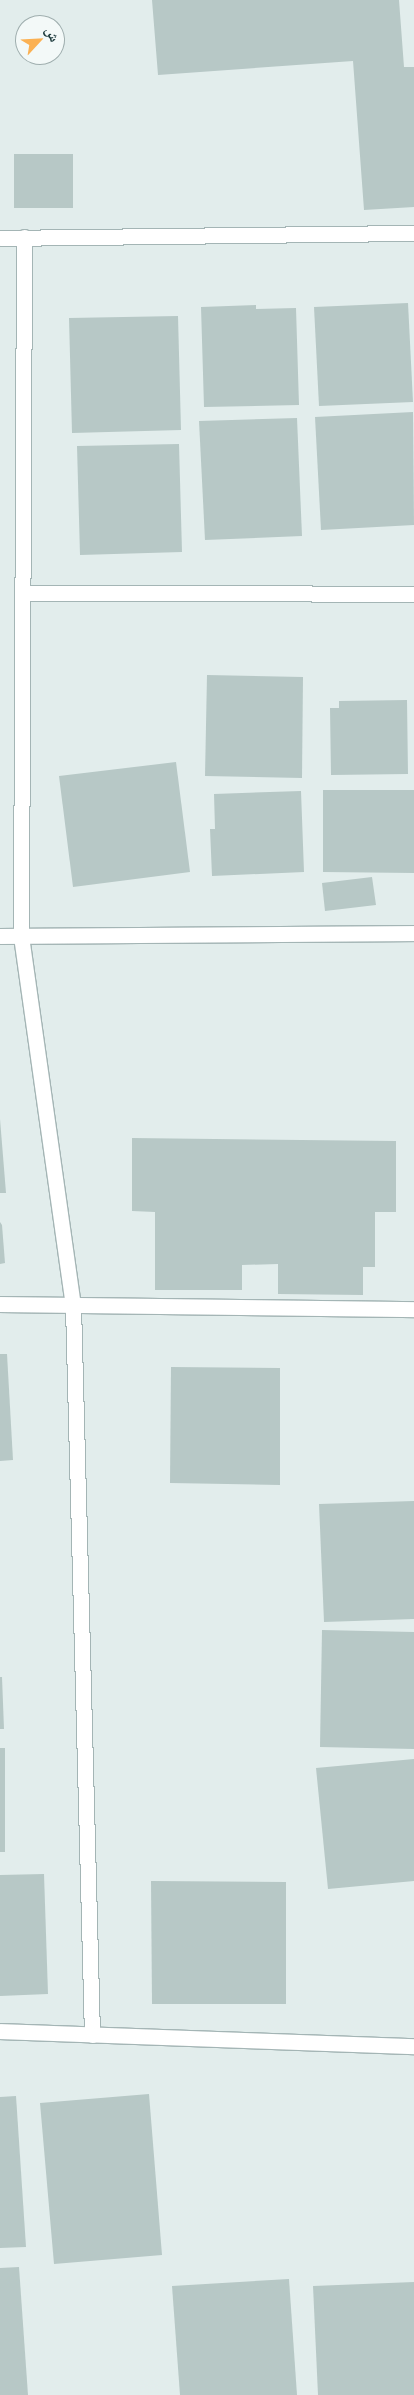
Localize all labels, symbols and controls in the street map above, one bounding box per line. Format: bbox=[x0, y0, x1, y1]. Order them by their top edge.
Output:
north arrow bbox=[15, 15, 65, 65]
text: ش bbox=[41, 24, 64, 45]

